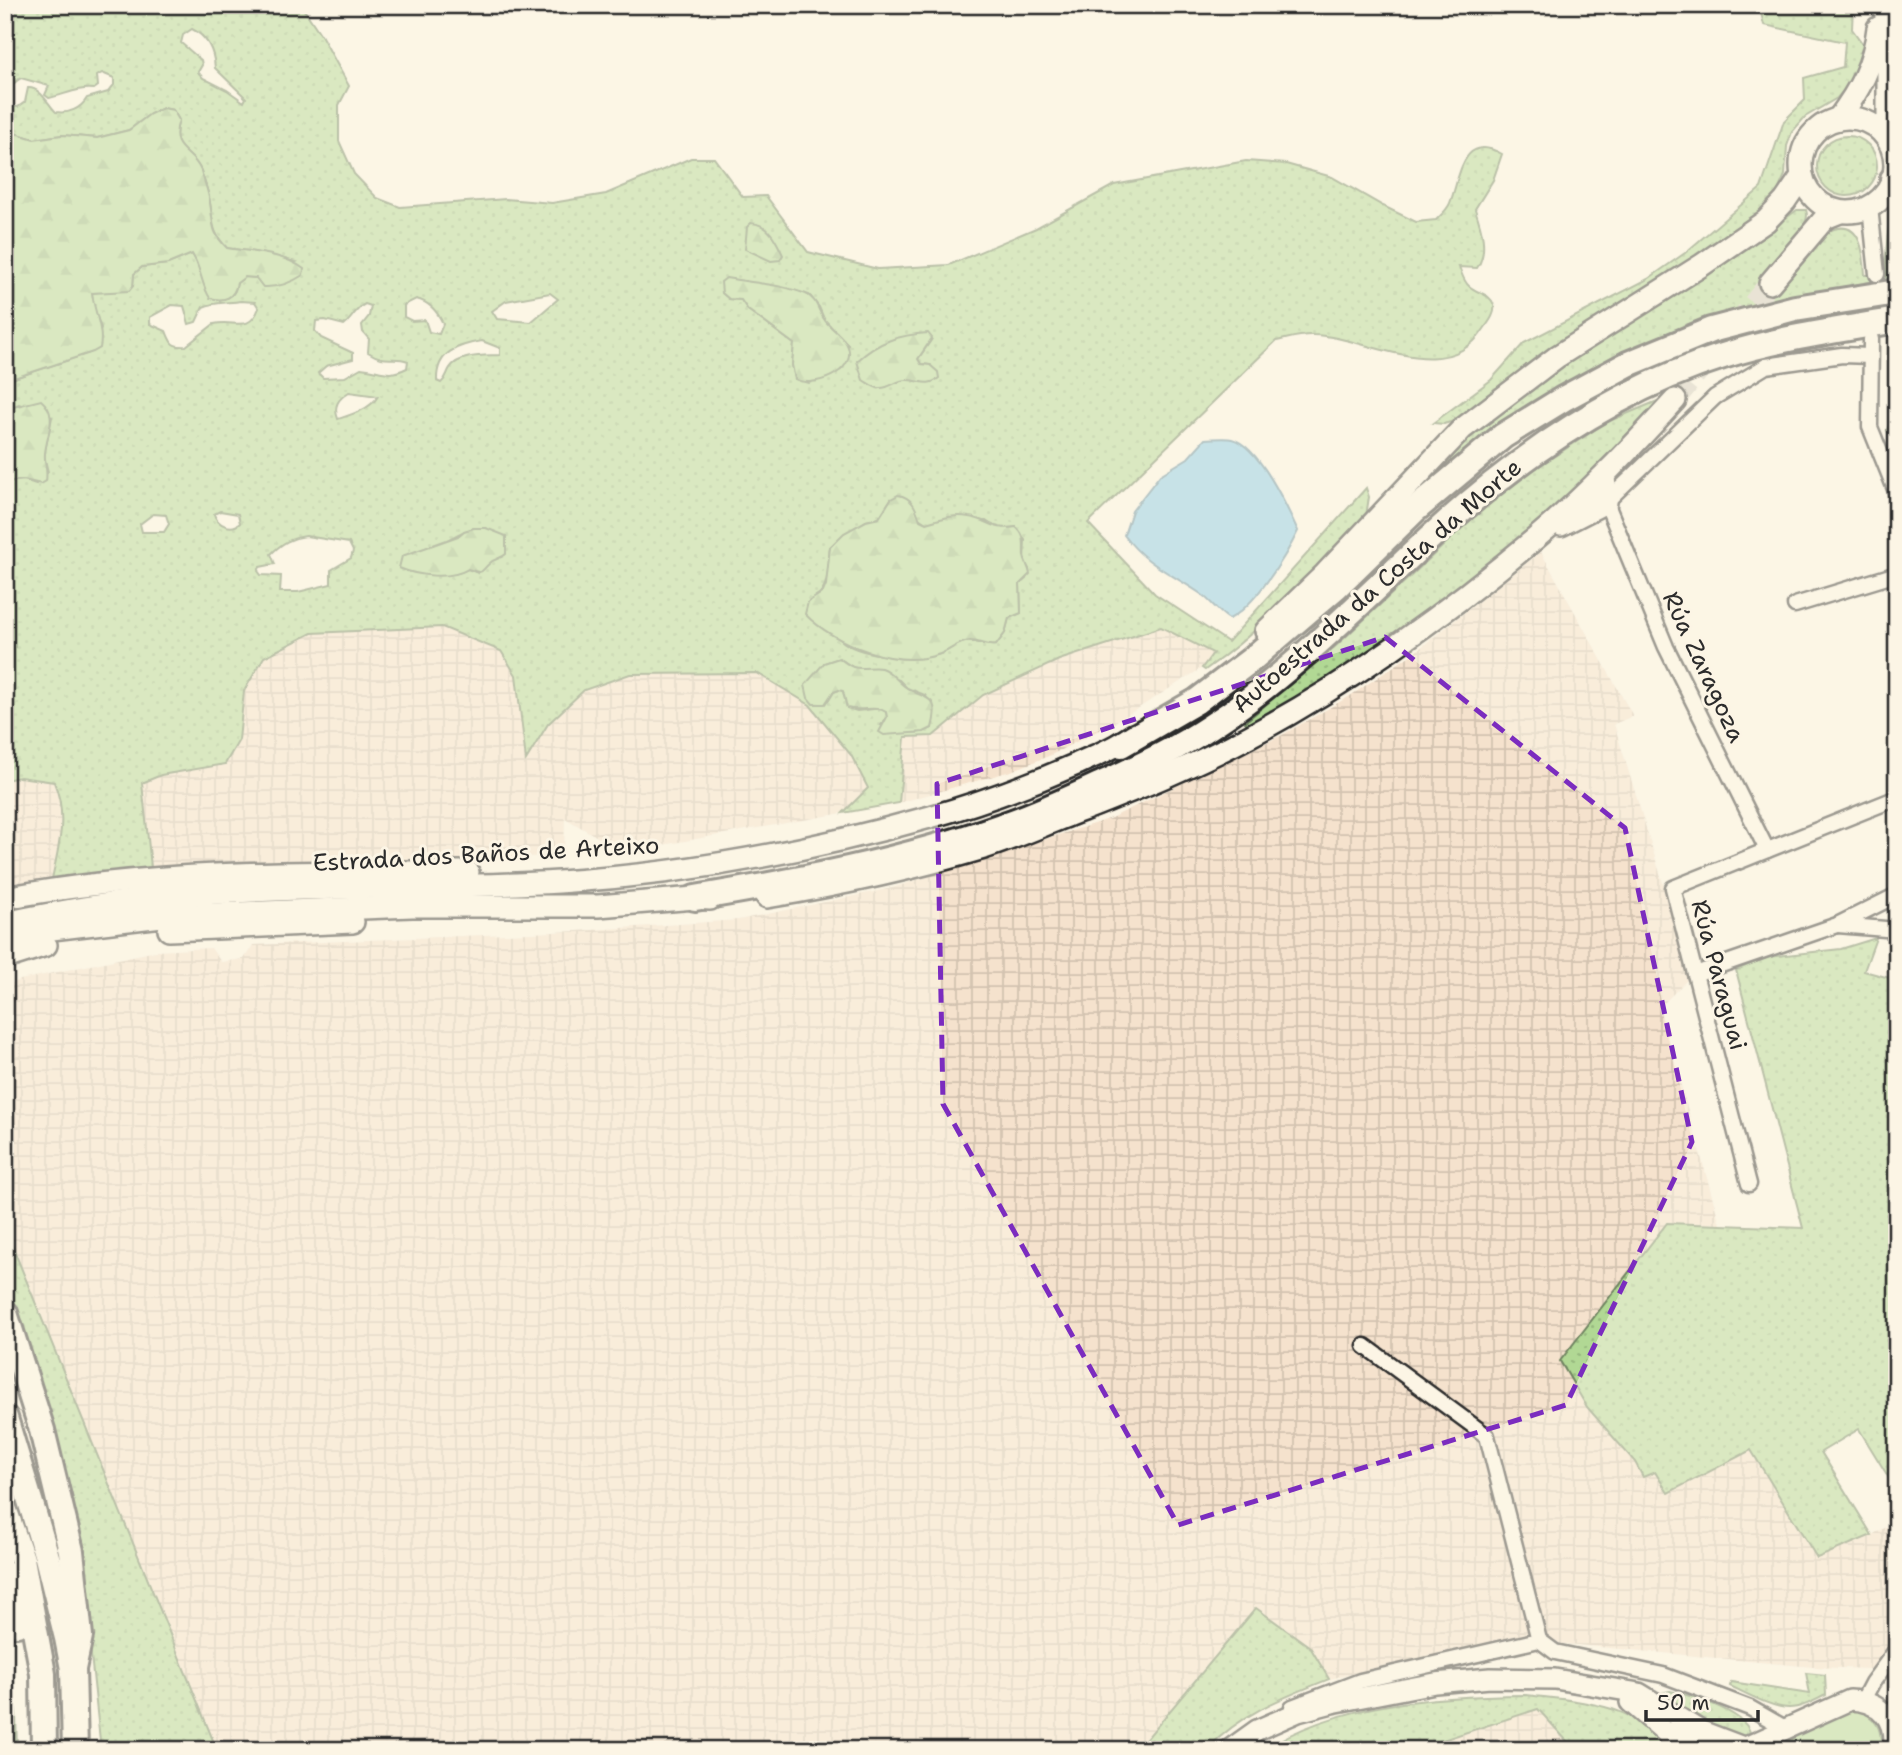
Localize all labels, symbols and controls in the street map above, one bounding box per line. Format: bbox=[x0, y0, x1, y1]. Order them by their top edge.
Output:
street label: Autoestrada da Costa da Morte bbox=[1226, 451, 1528, 721]
street label: Rúa Zaragoza bbox=[1655, 586, 1753, 748]
street label: Estrada dos Baños de Arteixo bbox=[312, 829, 660, 879]
street label: Rúa Paraguai bbox=[1684, 896, 1754, 1054]
scale bar bbox=[1646, 1678, 1758, 1722]
text: 50 m bbox=[1657, 1689, 1710, 1717]

